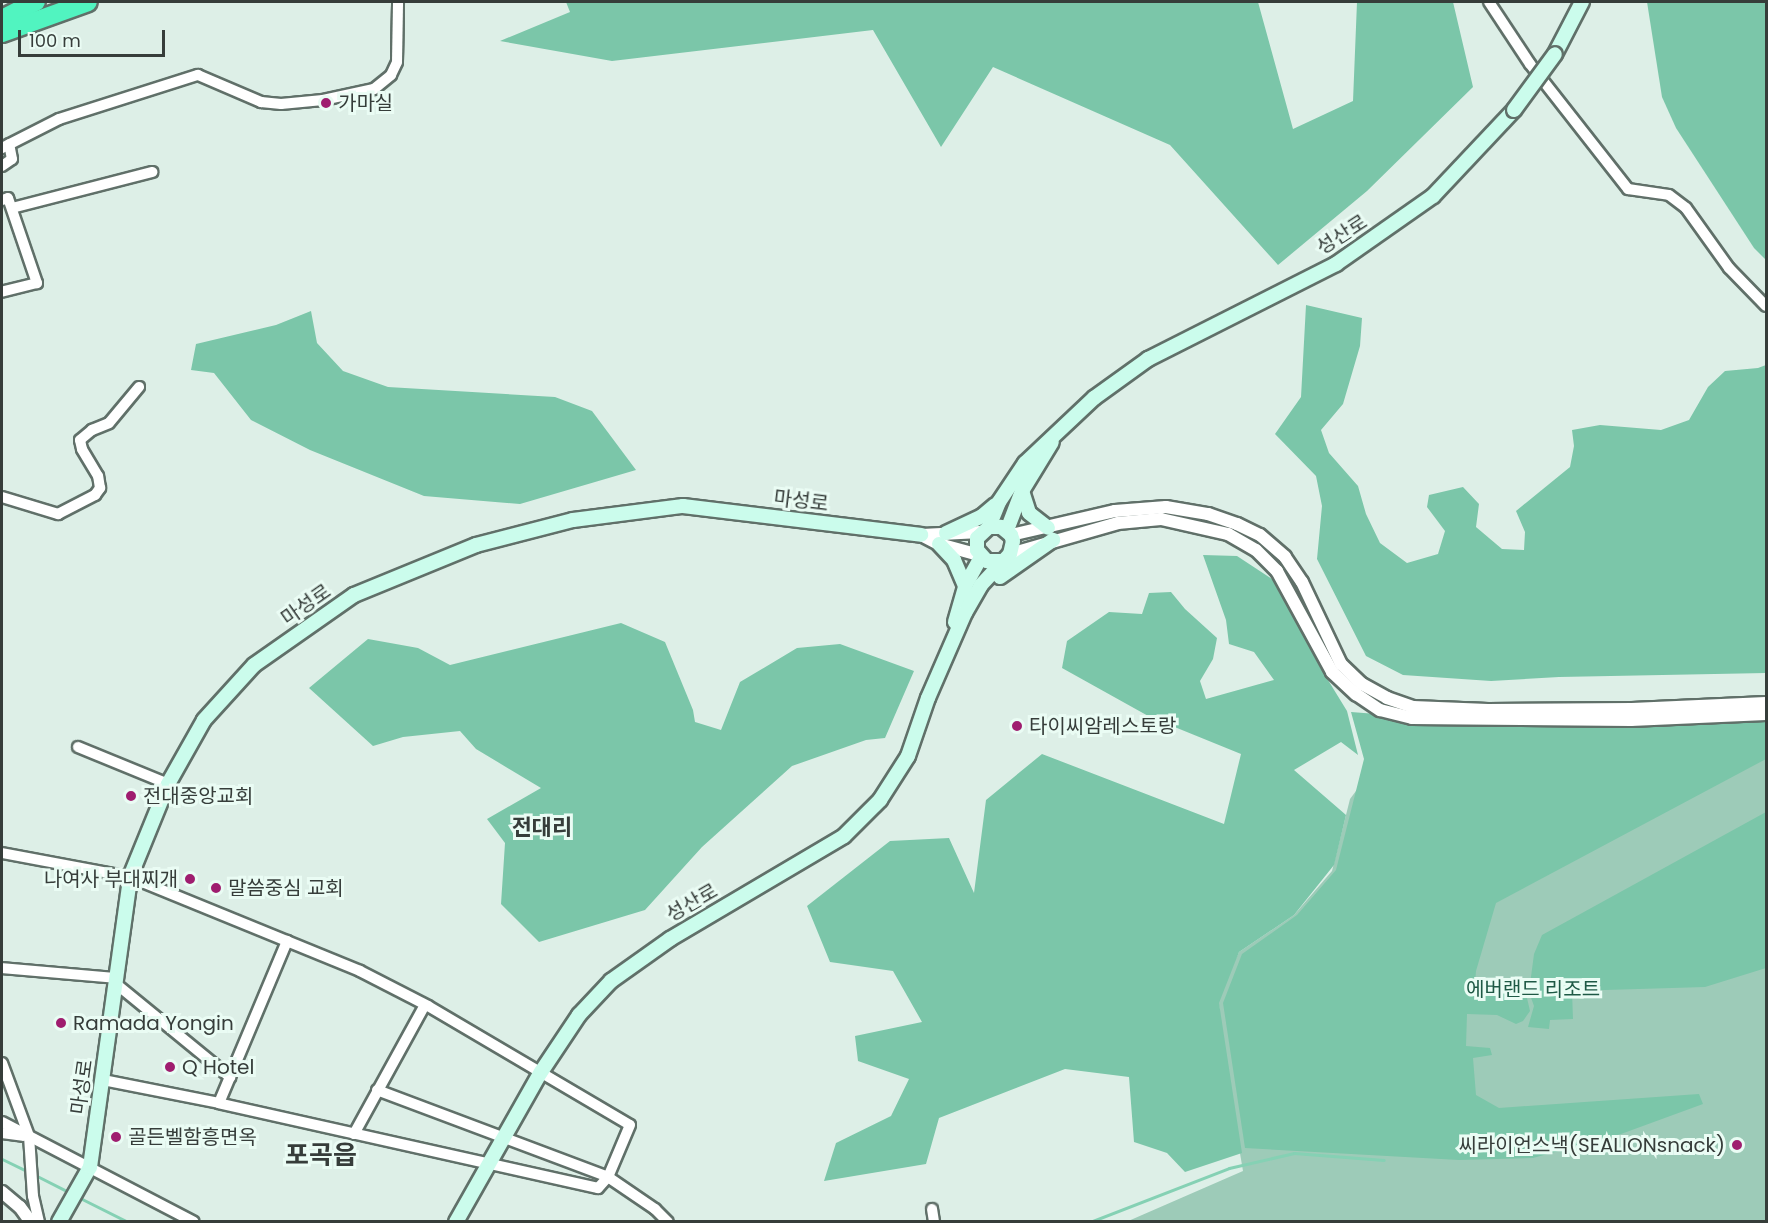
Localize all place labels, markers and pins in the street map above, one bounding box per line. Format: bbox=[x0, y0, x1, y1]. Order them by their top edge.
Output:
place label: 가마실 bbox=[338, 91, 393, 115]
marker: 가마실 bbox=[319, 96, 333, 110]
place label: 타이씨암레스토랑 bbox=[1029, 714, 1176, 738]
marker: 타이씨암레스토랑 bbox=[1010, 719, 1024, 733]
place label: 전대중앙교회 bbox=[143, 784, 253, 808]
marker: 전대중앙교회 bbox=[124, 789, 138, 803]
place label: 나여사 부대찌개 bbox=[44, 867, 178, 891]
marker: 나여사 부대찌개 bbox=[183, 872, 197, 886]
place label: 말씀중심 교회 bbox=[228, 876, 344, 900]
marker: 말씀중심 교회 bbox=[209, 881, 223, 895]
place label: Ramada Yongin bbox=[73, 1011, 234, 1035]
marker: Ramada Yongin bbox=[54, 1016, 68, 1030]
place label: Q Hotel bbox=[182, 1055, 254, 1079]
marker: Q Hotel bbox=[163, 1060, 177, 1074]
place label: 골든벨함흥면옥 bbox=[128, 1125, 257, 1149]
marker: 골든벨함흥면옥 bbox=[109, 1130, 123, 1144]
place label: 씨라이언스낵(SEALIONsnack) bbox=[1458, 1133, 1725, 1157]
marker: 씨라이언스낵(SEALIONsnack) bbox=[1730, 1138, 1744, 1152]

